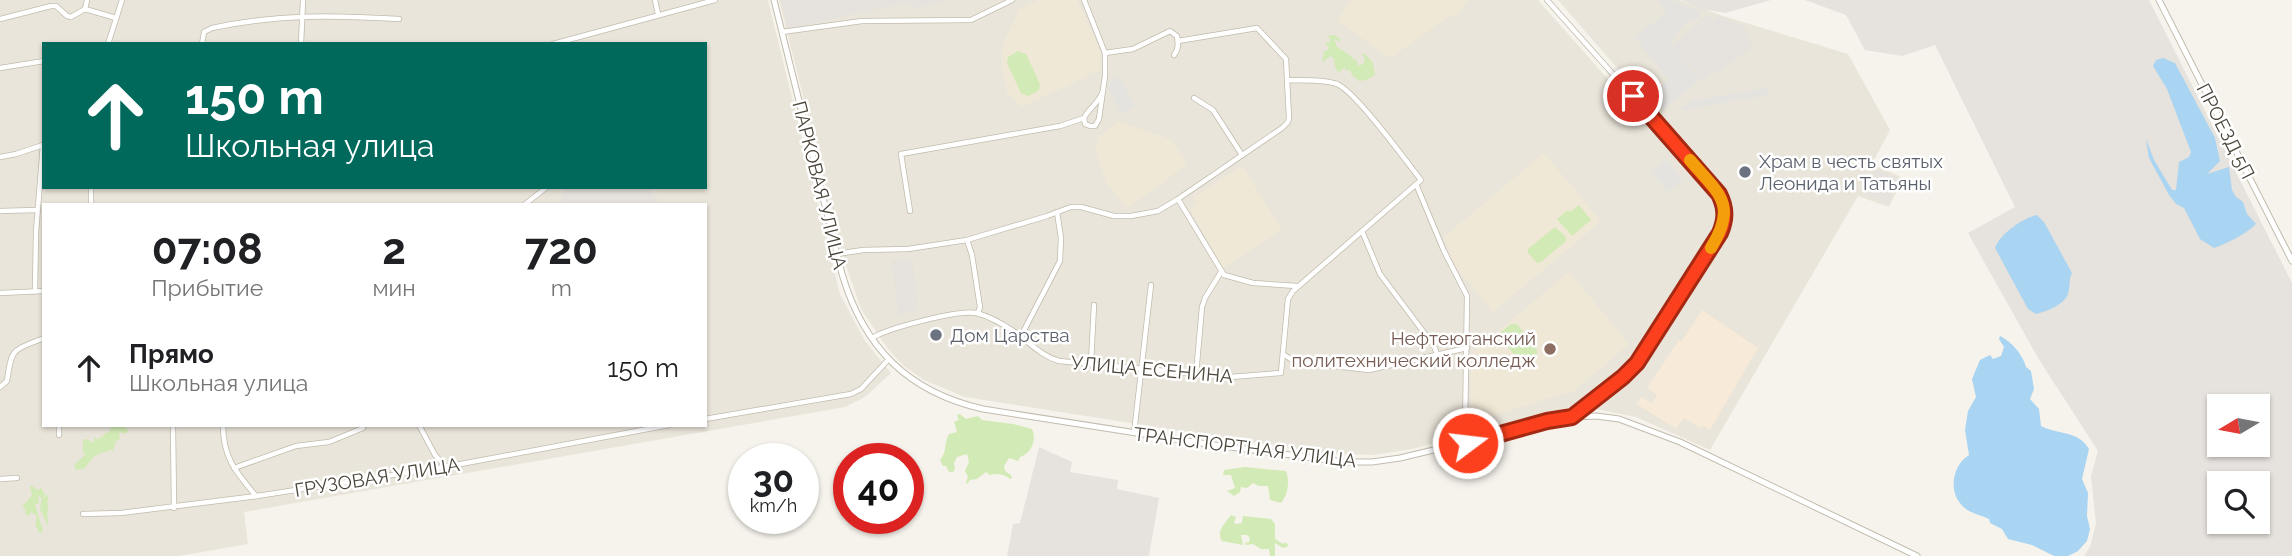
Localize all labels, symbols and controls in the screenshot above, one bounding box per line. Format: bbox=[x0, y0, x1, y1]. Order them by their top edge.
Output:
pin bbox=[1603, 66, 1663, 126]
text: 150 m bbox=[185, 68, 324, 125]
icon: ahead bbox=[70, 70, 161, 161]
icon: arrive bbox=[1614, 77, 1652, 115]
street label: ПРОЕЗД 5П bbox=[2193, 80, 2259, 182]
street label: ПАРКОВАЯ УЛИЦА bbox=[788, 99, 852, 272]
text: Школьная улица bbox=[185, 127, 435, 164]
place label: Храм в честь святых Леонида и Татьяны bbox=[1759, 150, 1943, 194]
marker: Храм в честь святых Леонида и Татьяны bbox=[1737, 164, 1753, 180]
text: 07:08 bbox=[152, 225, 263, 274]
text: 2 bbox=[382, 225, 406, 274]
text: 720 bbox=[525, 225, 598, 274]
text: Прибытие bbox=[151, 274, 263, 301]
text: мин bbox=[372, 274, 416, 301]
text: m bbox=[551, 274, 572, 301]
place label: Дом Царства bbox=[950, 324, 1070, 346]
marker: Дом Царства bbox=[928, 327, 944, 343]
place label: Нефтеюганский политехнический колледж bbox=[1292, 327, 1536, 371]
text: Прямо bbox=[129, 339, 214, 369]
marker: Нефтеюганский политехнический колледж bbox=[1542, 341, 1558, 357]
icon: ahead bbox=[70, 349, 108, 387]
street label: УЛИЦА ЕСЕНИНА bbox=[1070, 351, 1234, 387]
text: 150 m bbox=[607, 353, 679, 383]
text: Школьная улица bbox=[129, 369, 308, 396]
north arrow bbox=[2207, 394, 2270, 457]
map controls bbox=[2207, 394, 2270, 534]
position arrow bbox=[1431, 406, 1505, 480]
street label: ТРАНСПОРТНАЯ УЛИЦА bbox=[1132, 422, 1358, 472]
speed limit sign: 40 bbox=[833, 443, 924, 534]
street label: ГРУЗОВАЯ УЛИЦА bbox=[293, 453, 461, 501]
text: 30 bbox=[753, 459, 794, 500]
button: search bbox=[2207, 471, 2270, 534]
text: km/h bbox=[750, 495, 797, 516]

